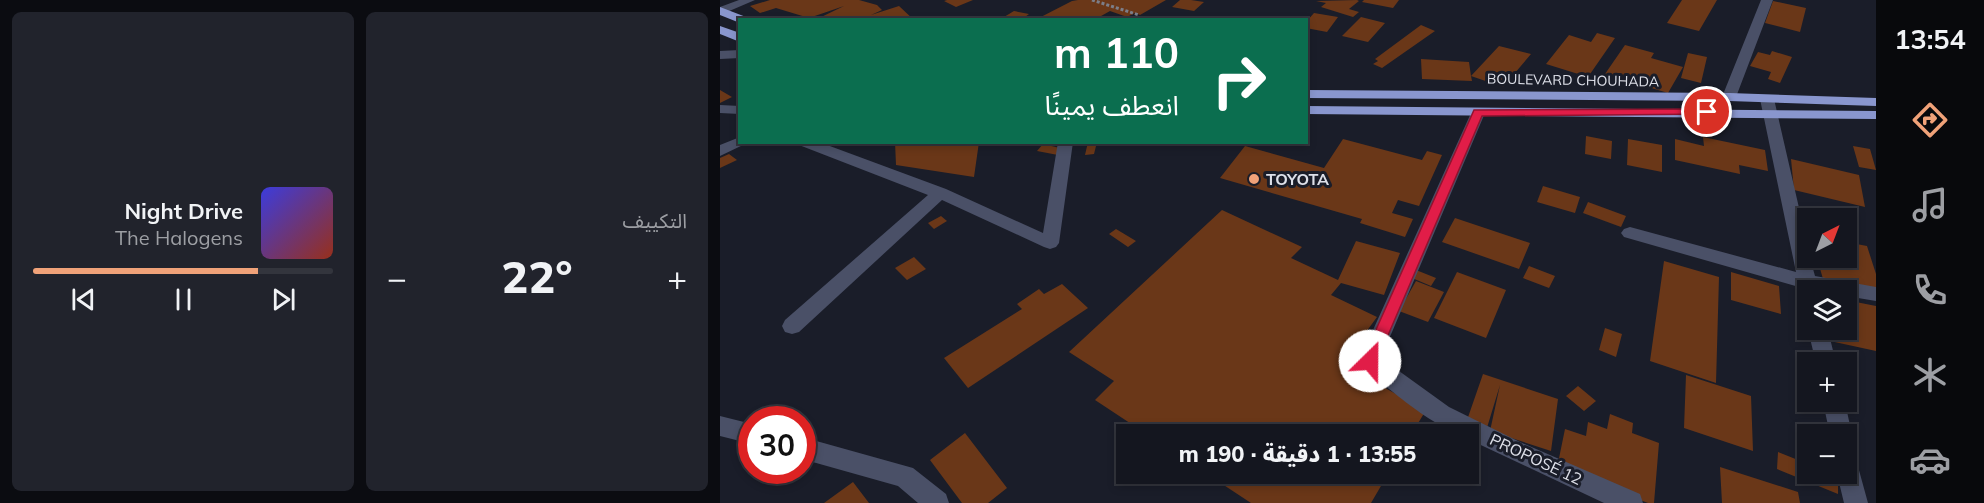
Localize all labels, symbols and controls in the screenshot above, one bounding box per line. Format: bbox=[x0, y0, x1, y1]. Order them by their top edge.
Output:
text: 13:54 bbox=[1894, 22, 1966, 56]
text: 110 m bbox=[1054, 26, 1179, 79]
icon: right bbox=[1200, 42, 1278, 120]
street label: BOULEVARD CHOUHADA bbox=[1487, 69, 1660, 91]
pin bbox=[1681, 86, 1732, 137]
text: انعطف يمينًا bbox=[1045, 88, 1179, 122]
icon: arrive bbox=[1690, 95, 1723, 128]
icon: directions bbox=[1909, 99, 1951, 141]
place label: TOYOTA bbox=[1266, 169, 1329, 189]
marker: TOYOTA bbox=[1247, 172, 1261, 186]
icon: music bbox=[1909, 184, 1951, 226]
text: Night Drive bbox=[124, 197, 243, 225]
text: التكييف bbox=[623, 208, 687, 233]
north arrow bbox=[1797, 208, 1857, 268]
map controls bbox=[1797, 208, 1857, 484]
text: The Halogens bbox=[115, 225, 243, 250]
text: 22° bbox=[501, 248, 573, 304]
text: − bbox=[387, 257, 407, 298]
text: + bbox=[667, 257, 687, 298]
icon: phone bbox=[1909, 269, 1951, 311]
button: layers bbox=[1797, 280, 1857, 340]
icon: previous bbox=[67, 283, 100, 316]
icon: pause bbox=[167, 283, 200, 316]
icon: next bbox=[267, 283, 300, 316]
position arrow bbox=[1338, 329, 1402, 393]
button: + bbox=[1797, 352, 1857, 412]
icon: climate bbox=[1909, 354, 1951, 396]
speed limit sign: 30 bbox=[738, 406, 816, 484]
button: − bbox=[1797, 424, 1857, 484]
street label: PROPOSÉ 12 bbox=[1487, 429, 1585, 489]
icon: car bbox=[1909, 439, 1951, 481]
text: 13:55 · 1 دقيقة · 190 m bbox=[1179, 440, 1416, 468]

